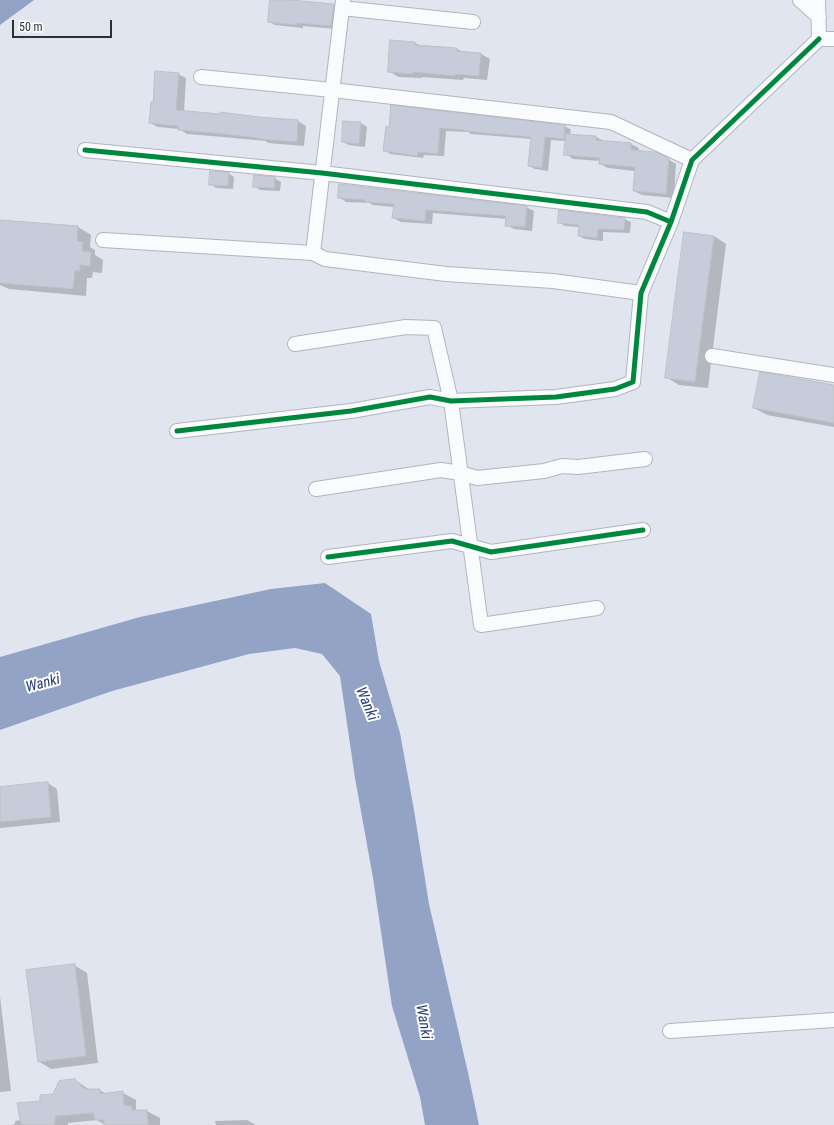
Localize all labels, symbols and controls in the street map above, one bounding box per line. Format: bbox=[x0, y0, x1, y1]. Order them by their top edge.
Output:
scale bar bbox=[14, 12, 114, 38]
text: 50 m bbox=[19, 20, 43, 34]
water label: Wanki bbox=[24, 671, 62, 697]
water label: Wanki bbox=[351, 684, 381, 724]
water label: Wanki bbox=[411, 1003, 435, 1041]

